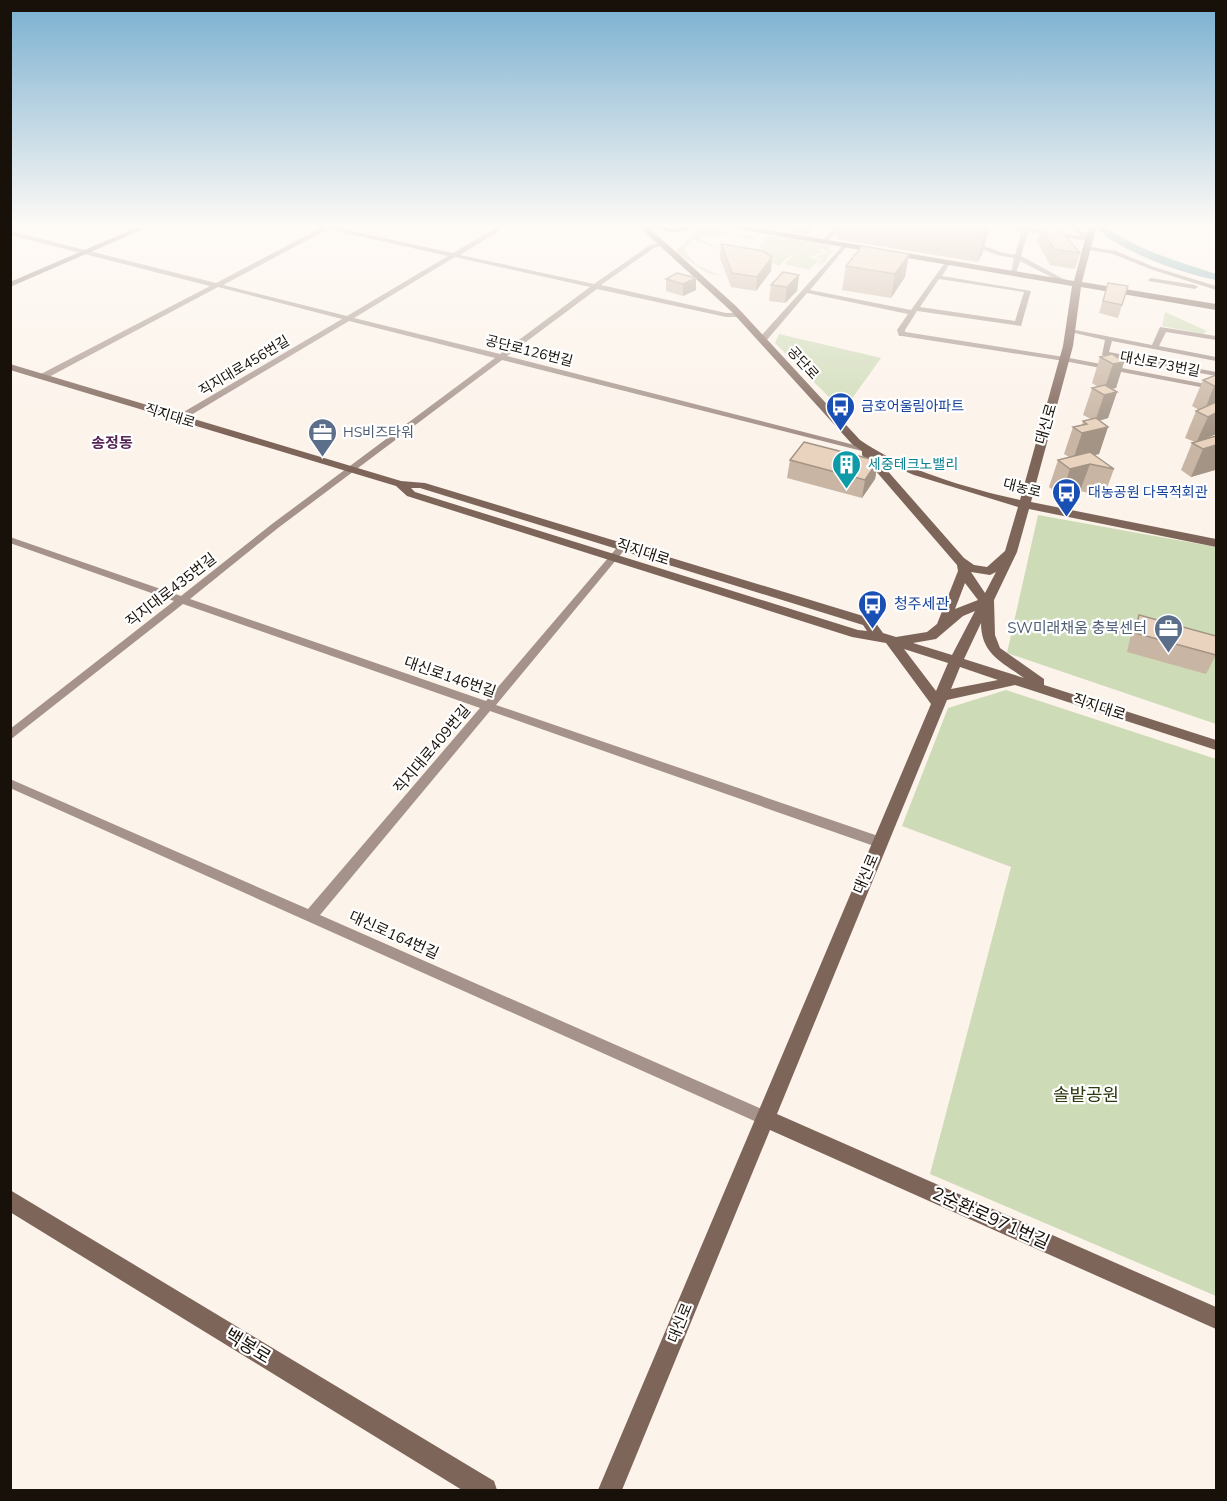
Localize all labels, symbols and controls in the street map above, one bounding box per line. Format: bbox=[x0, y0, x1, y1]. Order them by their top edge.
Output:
street label: 직지대로456번길 bbox=[195, 331, 293, 401]
street label: 공단로126번길 bbox=[483, 331, 575, 371]
street label: 공단로 bbox=[783, 342, 823, 384]
street label: 대신로73번길 bbox=[1118, 347, 1202, 381]
bus stop icon: 금호어울림아파트 bbox=[824, 390, 856, 432]
place label: 금호어울림아파트 bbox=[861, 397, 964, 416]
street label: 직지대로 bbox=[143, 399, 198, 433]
street label: 대신로 bbox=[1031, 401, 1061, 447]
office icon: HS비즈타워 bbox=[306, 416, 338, 458]
place label: HS비즈타워 bbox=[343, 423, 414, 442]
district label: 송정동 bbox=[91, 433, 133, 453]
building icon: 세중테크노밸리 bbox=[831, 448, 863, 490]
place label: 세중테크노밸리 bbox=[868, 455, 958, 474]
street label: 대농로 bbox=[1001, 474, 1043, 502]
bus stop icon: 대농공원 다목적회관 bbox=[1051, 476, 1083, 518]
place label: 대농공원 다목적회관 bbox=[1088, 483, 1208, 502]
street label: 직지대로 bbox=[614, 534, 672, 570]
street label: 직지대로435번길 bbox=[122, 548, 220, 632]
bus stop icon: 청주세관 bbox=[857, 588, 889, 630]
place label: 청주세관 bbox=[894, 594, 949, 614]
office icon: SW미래채움 충북센터 bbox=[1152, 612, 1184, 654]
place label: SW미래채움 충북센터 bbox=[1007, 618, 1147, 638]
street label: 대신로146번길 bbox=[401, 652, 499, 702]
street label: 직지대로 bbox=[1070, 689, 1128, 725]
street label: 직지대로409번길 bbox=[389, 701, 475, 797]
street label: 대신로 bbox=[849, 851, 883, 897]
street label: 대신로164번길 bbox=[346, 906, 442, 964]
park label: 솔밭공원 bbox=[1053, 1083, 1119, 1107]
street label: 2순환로971번길 bbox=[929, 1181, 1053, 1255]
street label: 대신로 bbox=[663, 1300, 697, 1346]
street label: 백봉로 bbox=[221, 1323, 275, 1369]

